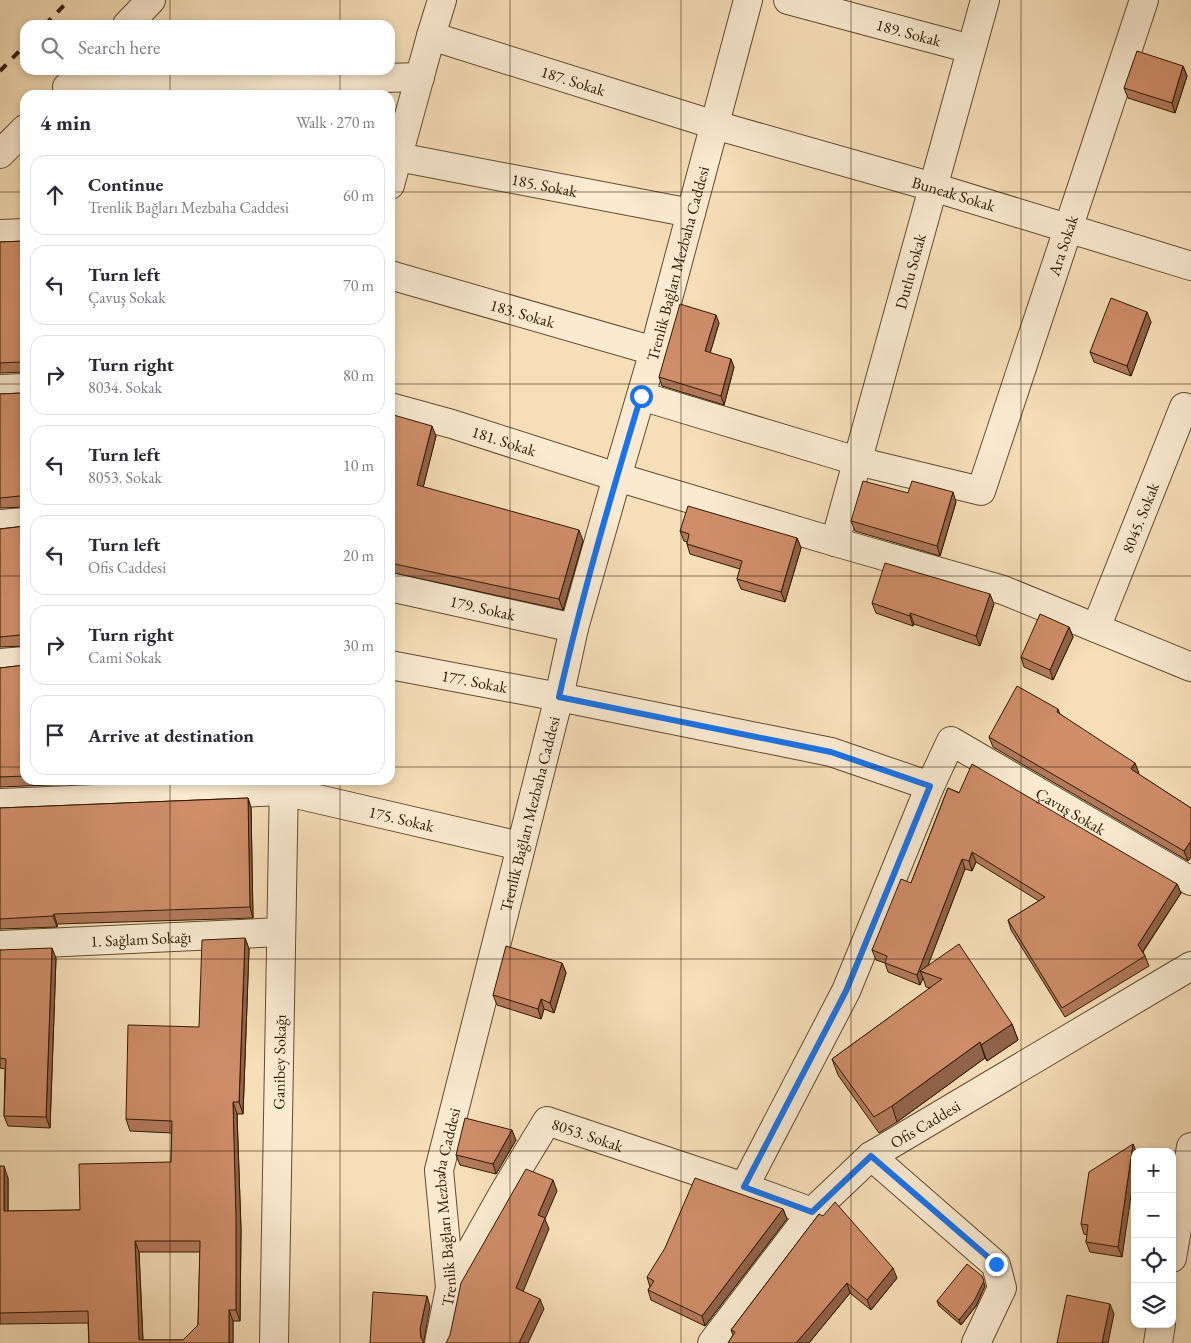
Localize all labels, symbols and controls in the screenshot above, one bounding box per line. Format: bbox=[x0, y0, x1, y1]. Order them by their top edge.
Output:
street label: 189. Sokak bbox=[874, 14, 944, 51]
search box bbox=[20, 20, 395, 75]
icon: search bbox=[38, 34, 66, 62]
text: Search here bbox=[78, 35, 160, 60]
street label: 187. Sokak bbox=[538, 61, 609, 101]
text: 4 min bbox=[40, 109, 91, 136]
text: Walk · 270 m bbox=[296, 112, 375, 133]
street label: Trenlik Bağları Mezbaha Caddesi bbox=[641, 164, 714, 364]
street label: 185. Sokak bbox=[510, 168, 579, 202]
street label: Buncak Sokak bbox=[910, 171, 999, 216]
text: Continue bbox=[88, 172, 163, 197]
icon: ahead bbox=[41, 181, 69, 209]
text: 60 m bbox=[343, 185, 374, 206]
text: Trenlik Bağları Mezbaha Caddesi bbox=[88, 197, 289, 218]
street label: Ara Sokak bbox=[1042, 212, 1083, 279]
street label: Dutlu Sokak bbox=[889, 231, 931, 311]
text: Turn left bbox=[88, 262, 160, 287]
icon: left bbox=[41, 271, 69, 299]
text: 70 m bbox=[343, 275, 374, 296]
text: Çavuş Sokak bbox=[88, 287, 166, 308]
street label: 183. Sokak bbox=[488, 294, 558, 333]
text: Turn right bbox=[88, 352, 174, 377]
icon: right bbox=[41, 361, 69, 389]
text: 80 m bbox=[343, 365, 374, 386]
text: 8034. Sokak bbox=[88, 377, 162, 398]
route start bbox=[630, 385, 653, 408]
street label: 181. Sokak bbox=[469, 421, 539, 461]
text: Turn left bbox=[88, 442, 160, 467]
icon: left bbox=[41, 451, 69, 479]
text: 10 m bbox=[343, 455, 374, 476]
text: 8053. Sokak bbox=[88, 467, 162, 488]
street label: 8045. Sokak bbox=[1117, 479, 1164, 556]
text: Turn left bbox=[88, 532, 160, 557]
icon: left bbox=[41, 541, 69, 569]
text: 20 m bbox=[343, 545, 374, 566]
text: Ofis Caddesi bbox=[88, 557, 166, 578]
street label: 179. Sokak bbox=[448, 590, 518, 625]
text: Turn right bbox=[88, 622, 174, 647]
icon: right bbox=[41, 631, 69, 659]
text: 30 m bbox=[343, 635, 374, 656]
text: Cami Sokak bbox=[88, 647, 162, 668]
street label: 177. Sokak bbox=[440, 664, 510, 698]
street label: Trenlik Bağları Mezbaha Caddesi bbox=[494, 714, 564, 914]
icon: arrive bbox=[41, 721, 69, 749]
text: Arrive at destination bbox=[88, 723, 254, 748]
street label: Çavuş Sokak bbox=[1032, 782, 1110, 840]
street label: 175. Sokak bbox=[367, 801, 437, 836]
street label: 1. Sağlam Sokağı bbox=[90, 926, 192, 951]
street label: Ganibey Sokağı bbox=[268, 1014, 290, 1110]
street label: Ofis Caddesi bbox=[886, 1095, 964, 1153]
street label: Trenlik Bağları Mezbaha Caddesi bbox=[428, 1105, 465, 1308]
street label: 8053. Sokak bbox=[549, 1113, 627, 1157]
map controls bbox=[1131, 1148, 1176, 1328]
button: + bbox=[1131, 1148, 1176, 1193]
button: − bbox=[1131, 1193, 1176, 1238]
button: locate bbox=[1131, 1238, 1176, 1283]
route end bbox=[985, 1253, 1008, 1276]
button: layers bbox=[1131, 1283, 1176, 1328]

